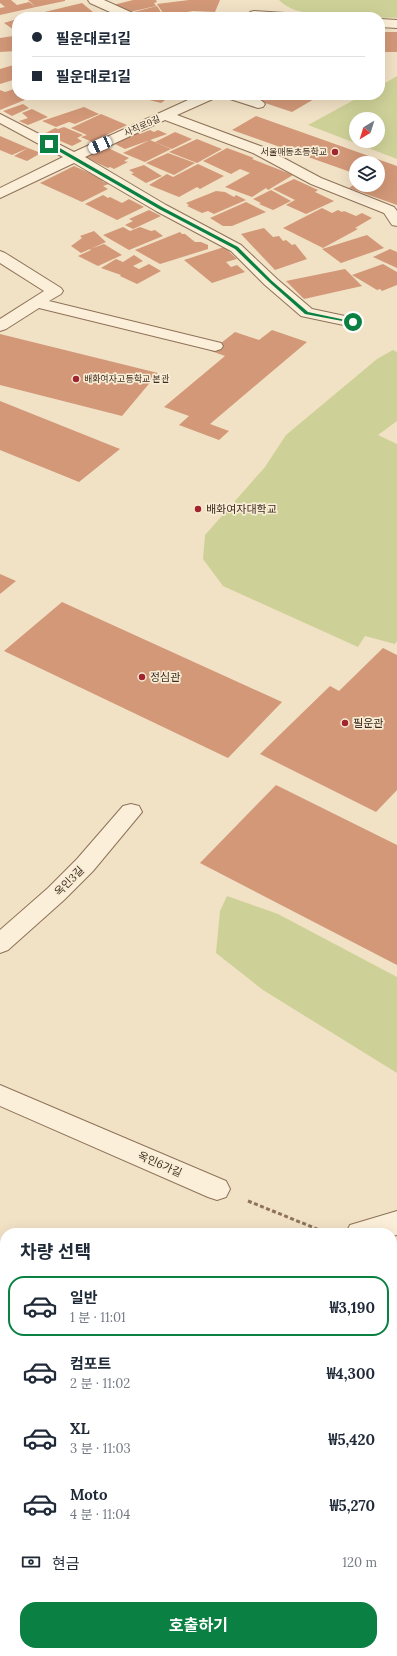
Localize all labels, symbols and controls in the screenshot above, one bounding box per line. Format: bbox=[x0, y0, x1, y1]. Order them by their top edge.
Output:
text: 필운대로1길 bbox=[56, 29, 131, 48]
text: 필운대로1길 bbox=[56, 67, 131, 86]
north arrow bbox=[349, 112, 385, 148]
map controls bbox=[349, 112, 385, 192]
street label: 사직로9길 bbox=[122, 113, 162, 138]
route end bbox=[40, 135, 58, 153]
car bbox=[87, 135, 113, 155]
place label: 서울매동초등학교 bbox=[261, 146, 327, 157]
marker: 서울매동초등학교 bbox=[330, 147, 340, 157]
button: layers bbox=[349, 156, 385, 192]
route start bbox=[344, 313, 362, 331]
place label: 배화여자고등학교 본관 bbox=[84, 373, 170, 384]
marker: 배화여자고등학교 본관 bbox=[71, 374, 81, 384]
place label: 배화여자대학교 bbox=[206, 502, 277, 516]
marker: 배화여자대학교 bbox=[193, 504, 203, 514]
place label: 정심관 bbox=[150, 670, 180, 684]
marker: 정심관 bbox=[137, 672, 147, 682]
place label: 필운관 bbox=[353, 716, 383, 730]
marker: 필운관 bbox=[340, 718, 350, 728]
street label: 옥인3길 bbox=[51, 863, 87, 899]
street label: 옥인6가길 bbox=[136, 1148, 184, 1180]
text: 차량 선택 bbox=[20, 1240, 91, 1263]
icon: car bbox=[22, 1288, 58, 1324]
text: 일반 bbox=[70, 1288, 98, 1307]
text: ₩3,190 bbox=[330, 1298, 375, 1317]
text: 1 분 · 11:01 bbox=[70, 1309, 126, 1326]
icon: car bbox=[22, 1354, 58, 1390]
text: 컴포트 bbox=[70, 1354, 111, 1373]
text: ₩4,300 bbox=[327, 1364, 375, 1383]
text: 2 분 · 11:02 bbox=[70, 1375, 130, 1392]
text: XL bbox=[70, 1419, 90, 1438]
icon: car bbox=[22, 1420, 58, 1456]
text: ₩5,420 bbox=[329, 1430, 375, 1449]
text: 3 분 · 11:03 bbox=[70, 1440, 131, 1457]
text: Moto bbox=[70, 1485, 107, 1504]
icon: car bbox=[22, 1486, 58, 1522]
text: ₩5,270 bbox=[330, 1496, 375, 1515]
text: 4 분 · 11:04 bbox=[70, 1506, 130, 1523]
icon: cash bbox=[20, 1551, 42, 1573]
text: 현금 bbox=[52, 1554, 80, 1573]
text: 120 m bbox=[342, 1554, 377, 1571]
button: 호출하기 bbox=[20, 1602, 377, 1648]

